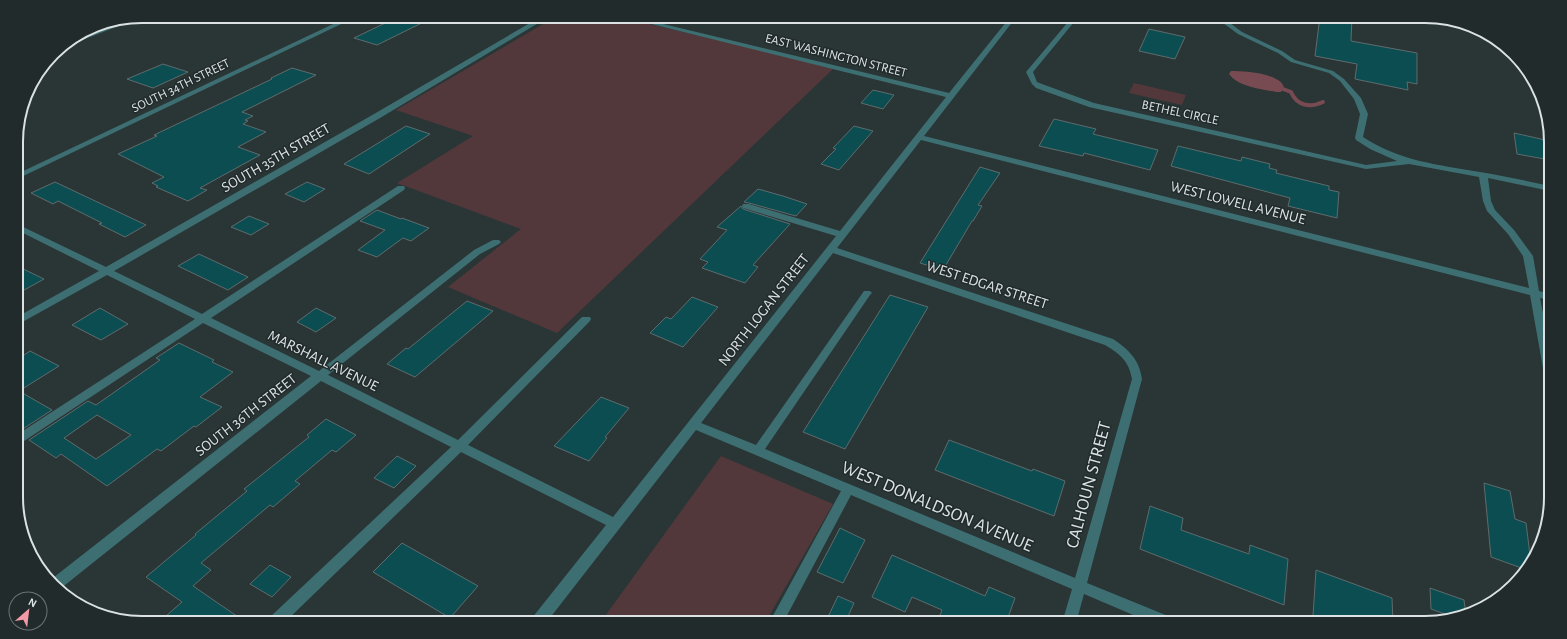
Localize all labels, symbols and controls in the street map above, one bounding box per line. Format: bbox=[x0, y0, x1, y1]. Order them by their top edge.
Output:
street label: EAST WASHINGTON STREET bbox=[764, 32, 909, 80]
street label: SOUTH 34TH STREET bbox=[130, 56, 233, 115]
street label: BETHEL CIRCLE bbox=[1140, 99, 1220, 127]
street label: SOUTH 35TH STREET bbox=[219, 120, 334, 195]
street label: WEST LOWELL AVENUE bbox=[1169, 179, 1307, 227]
street label: NORTH LOGAN STREET bbox=[716, 251, 813, 369]
street label: WEST EDGAR STREET bbox=[924, 258, 1050, 312]
street label: MARSHALL AVENUE bbox=[265, 328, 381, 394]
street label: SOUTH 36TH STREET bbox=[193, 371, 300, 459]
street label: CALHOUN STREET bbox=[1063, 420, 1115, 550]
street label: WEST DONALDSON AVENUE bbox=[839, 458, 1036, 556]
north arrow bbox=[8, 591, 48, 631]
text: N bbox=[26, 596, 38, 609]

